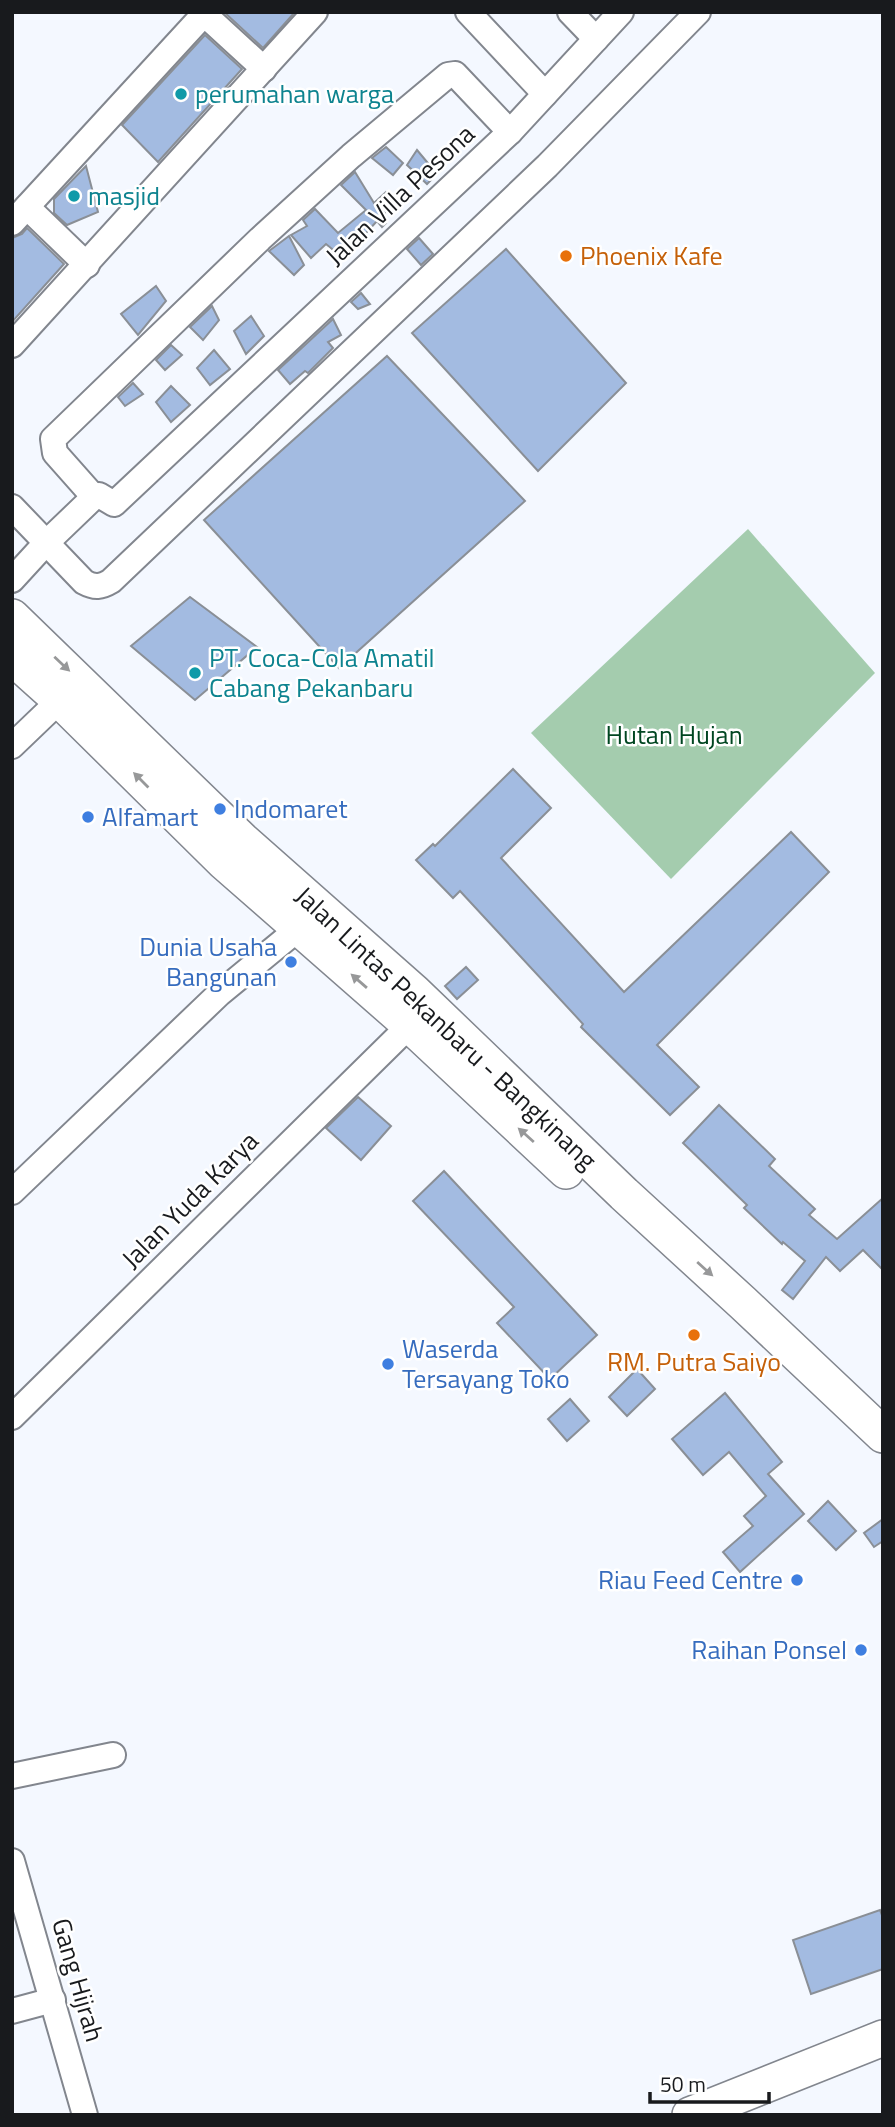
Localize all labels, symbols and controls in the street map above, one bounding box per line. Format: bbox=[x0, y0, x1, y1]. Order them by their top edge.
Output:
place label: perumahan warga bbox=[195, 74, 394, 113]
marker: perumahan warga bbox=[173, 86, 189, 102]
street label: Jalan Villa Pesona bbox=[316, 115, 483, 274]
place label: masjid bbox=[88, 176, 160, 215]
marker: masjid bbox=[66, 188, 82, 204]
place label: Phoenix Kafe bbox=[580, 236, 723, 275]
marker: Phoenix Kafe bbox=[558, 248, 574, 264]
place label: PT. Coca-Cola Amatil Cabang Pekanbaru bbox=[209, 638, 435, 707]
one-way arrow bbox=[53, 656, 71, 672]
marker: PT. Coca-Cola Amatil Cabang Pekanbaru bbox=[187, 665, 203, 681]
park label: Hutan Hujan bbox=[605, 715, 743, 754]
one-way arrow bbox=[132, 771, 149, 788]
place label: Indomaret bbox=[234, 789, 348, 828]
place label: Alfamart bbox=[102, 797, 198, 836]
marker: Indomaret bbox=[212, 801, 228, 817]
marker: Alfamart bbox=[80, 809, 96, 825]
street label: Jalan Lintas Pekanbaru - Bangkinang bbox=[287, 877, 606, 1178]
place label: Dunia Usaha Bangunan bbox=[139, 927, 277, 996]
marker: Dunia Usaha Bangunan bbox=[283, 954, 299, 970]
one-way arrow bbox=[350, 974, 367, 989]
street label: Jalan Yuda Karya bbox=[112, 1122, 267, 1277]
one-way arrow bbox=[518, 1127, 535, 1143]
one-way arrow bbox=[696, 1261, 714, 1277]
marker: RM. Putra Saiyo bbox=[686, 1327, 702, 1343]
place label: Waserda Tersayang Toko bbox=[402, 1329, 570, 1398]
place label: RM. Putra Saiyo bbox=[607, 1342, 781, 1381]
marker: Waserda Tersayang Toko bbox=[380, 1356, 396, 1372]
place label: Riau Feed Centre bbox=[598, 1560, 783, 1599]
marker: Riau Feed Centre bbox=[789, 1572, 805, 1588]
place label: Raihan Ponsel bbox=[691, 1630, 847, 1669]
marker: Raihan Ponsel bbox=[853, 1642, 869, 1658]
street label: Gang Hijrah bbox=[42, 1913, 115, 2046]
scale bar bbox=[650, 2060, 769, 2104]
text: 50 m bbox=[660, 2068, 706, 2100]

